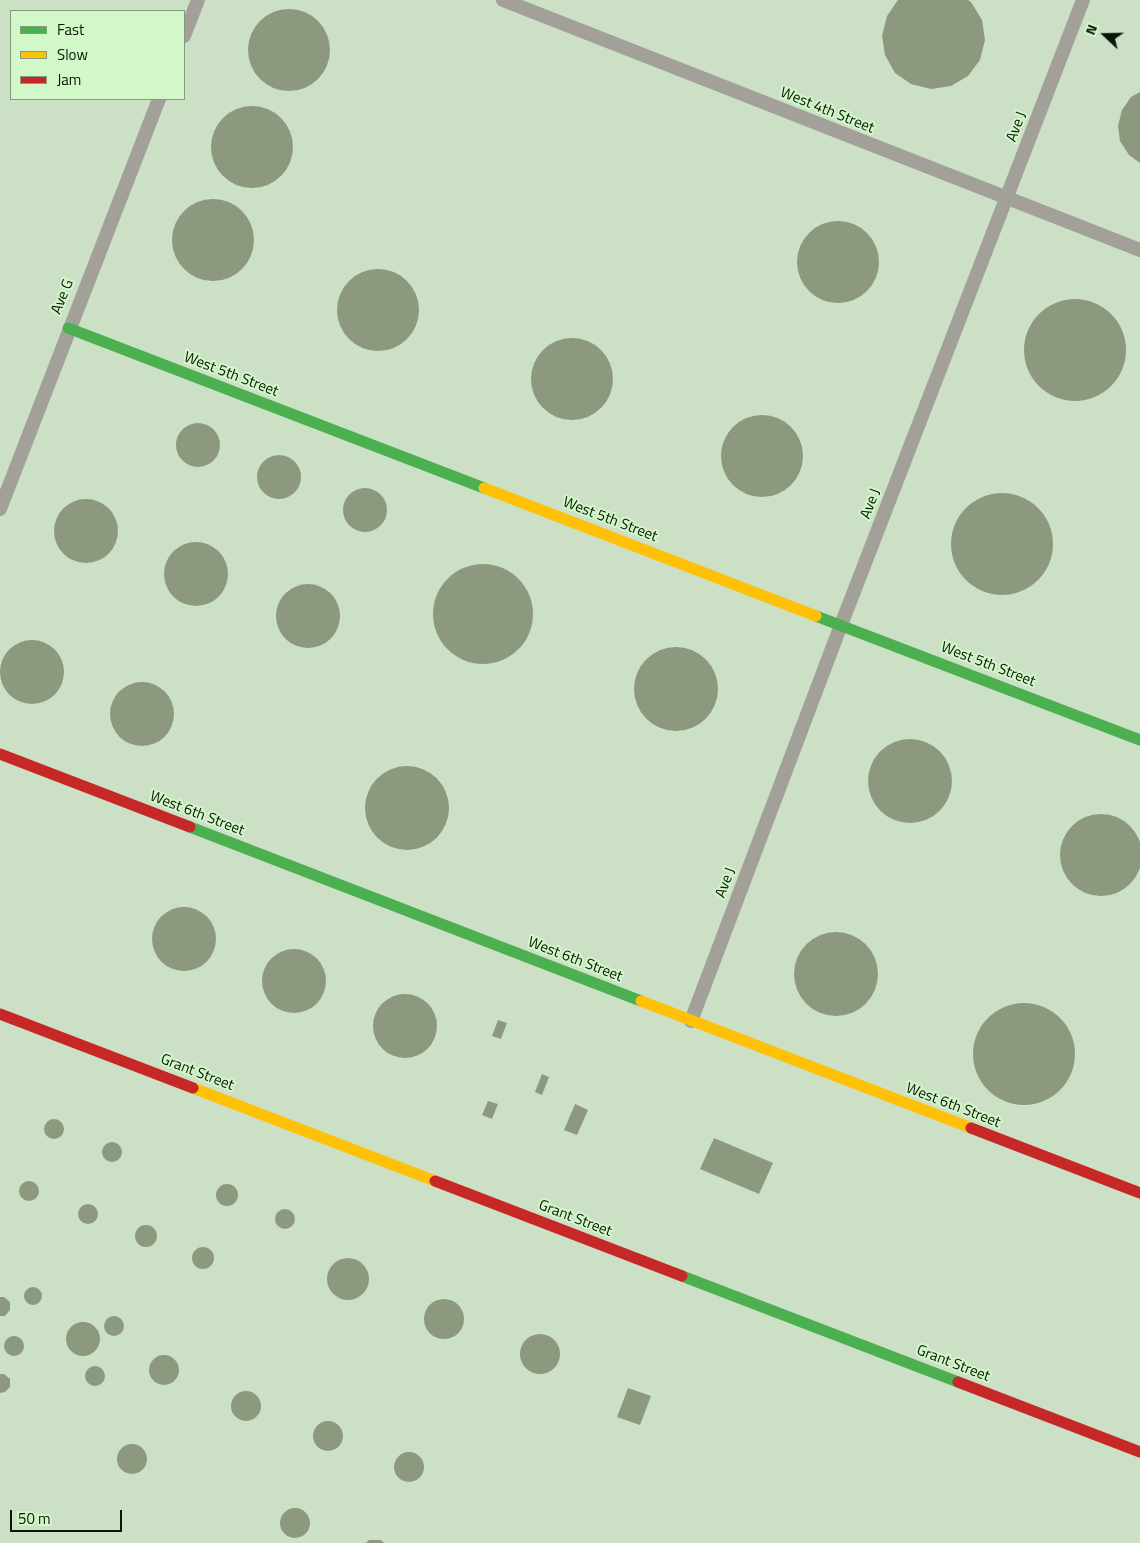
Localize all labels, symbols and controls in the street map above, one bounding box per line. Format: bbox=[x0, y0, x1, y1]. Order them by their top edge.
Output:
legend bbox=[10, 10, 185, 100]
north arrow bbox=[1080, 10, 1130, 60]
text: Fast bbox=[57, 18, 84, 41]
text: N bbox=[1079, 21, 1102, 38]
text: Slow bbox=[57, 43, 88, 66]
text: Jam bbox=[57, 68, 81, 91]
street label: West 4th Street bbox=[777, 84, 877, 138]
street label: Ave J bbox=[1003, 109, 1031, 145]
street label: Ave G bbox=[48, 277, 78, 317]
street label: West 5th Street bbox=[181, 349, 281, 401]
street label: Ave J bbox=[857, 486, 885, 522]
street label: West 5th Street bbox=[560, 494, 660, 546]
street label: West 5th Street bbox=[938, 639, 1038, 691]
street label: West 6th Street bbox=[147, 788, 247, 840]
street label: Ave J bbox=[712, 865, 740, 901]
street label: West 6th Street bbox=[525, 934, 625, 986]
street label: Grant Street bbox=[158, 1051, 236, 1095]
street label: West 6th Street bbox=[903, 1080, 1003, 1132]
street label: Grant Street bbox=[536, 1197, 614, 1241]
street label: Grant Street bbox=[914, 1342, 992, 1386]
scale bar bbox=[12, 1500, 125, 1532]
text: 50 m bbox=[18, 1507, 51, 1530]

